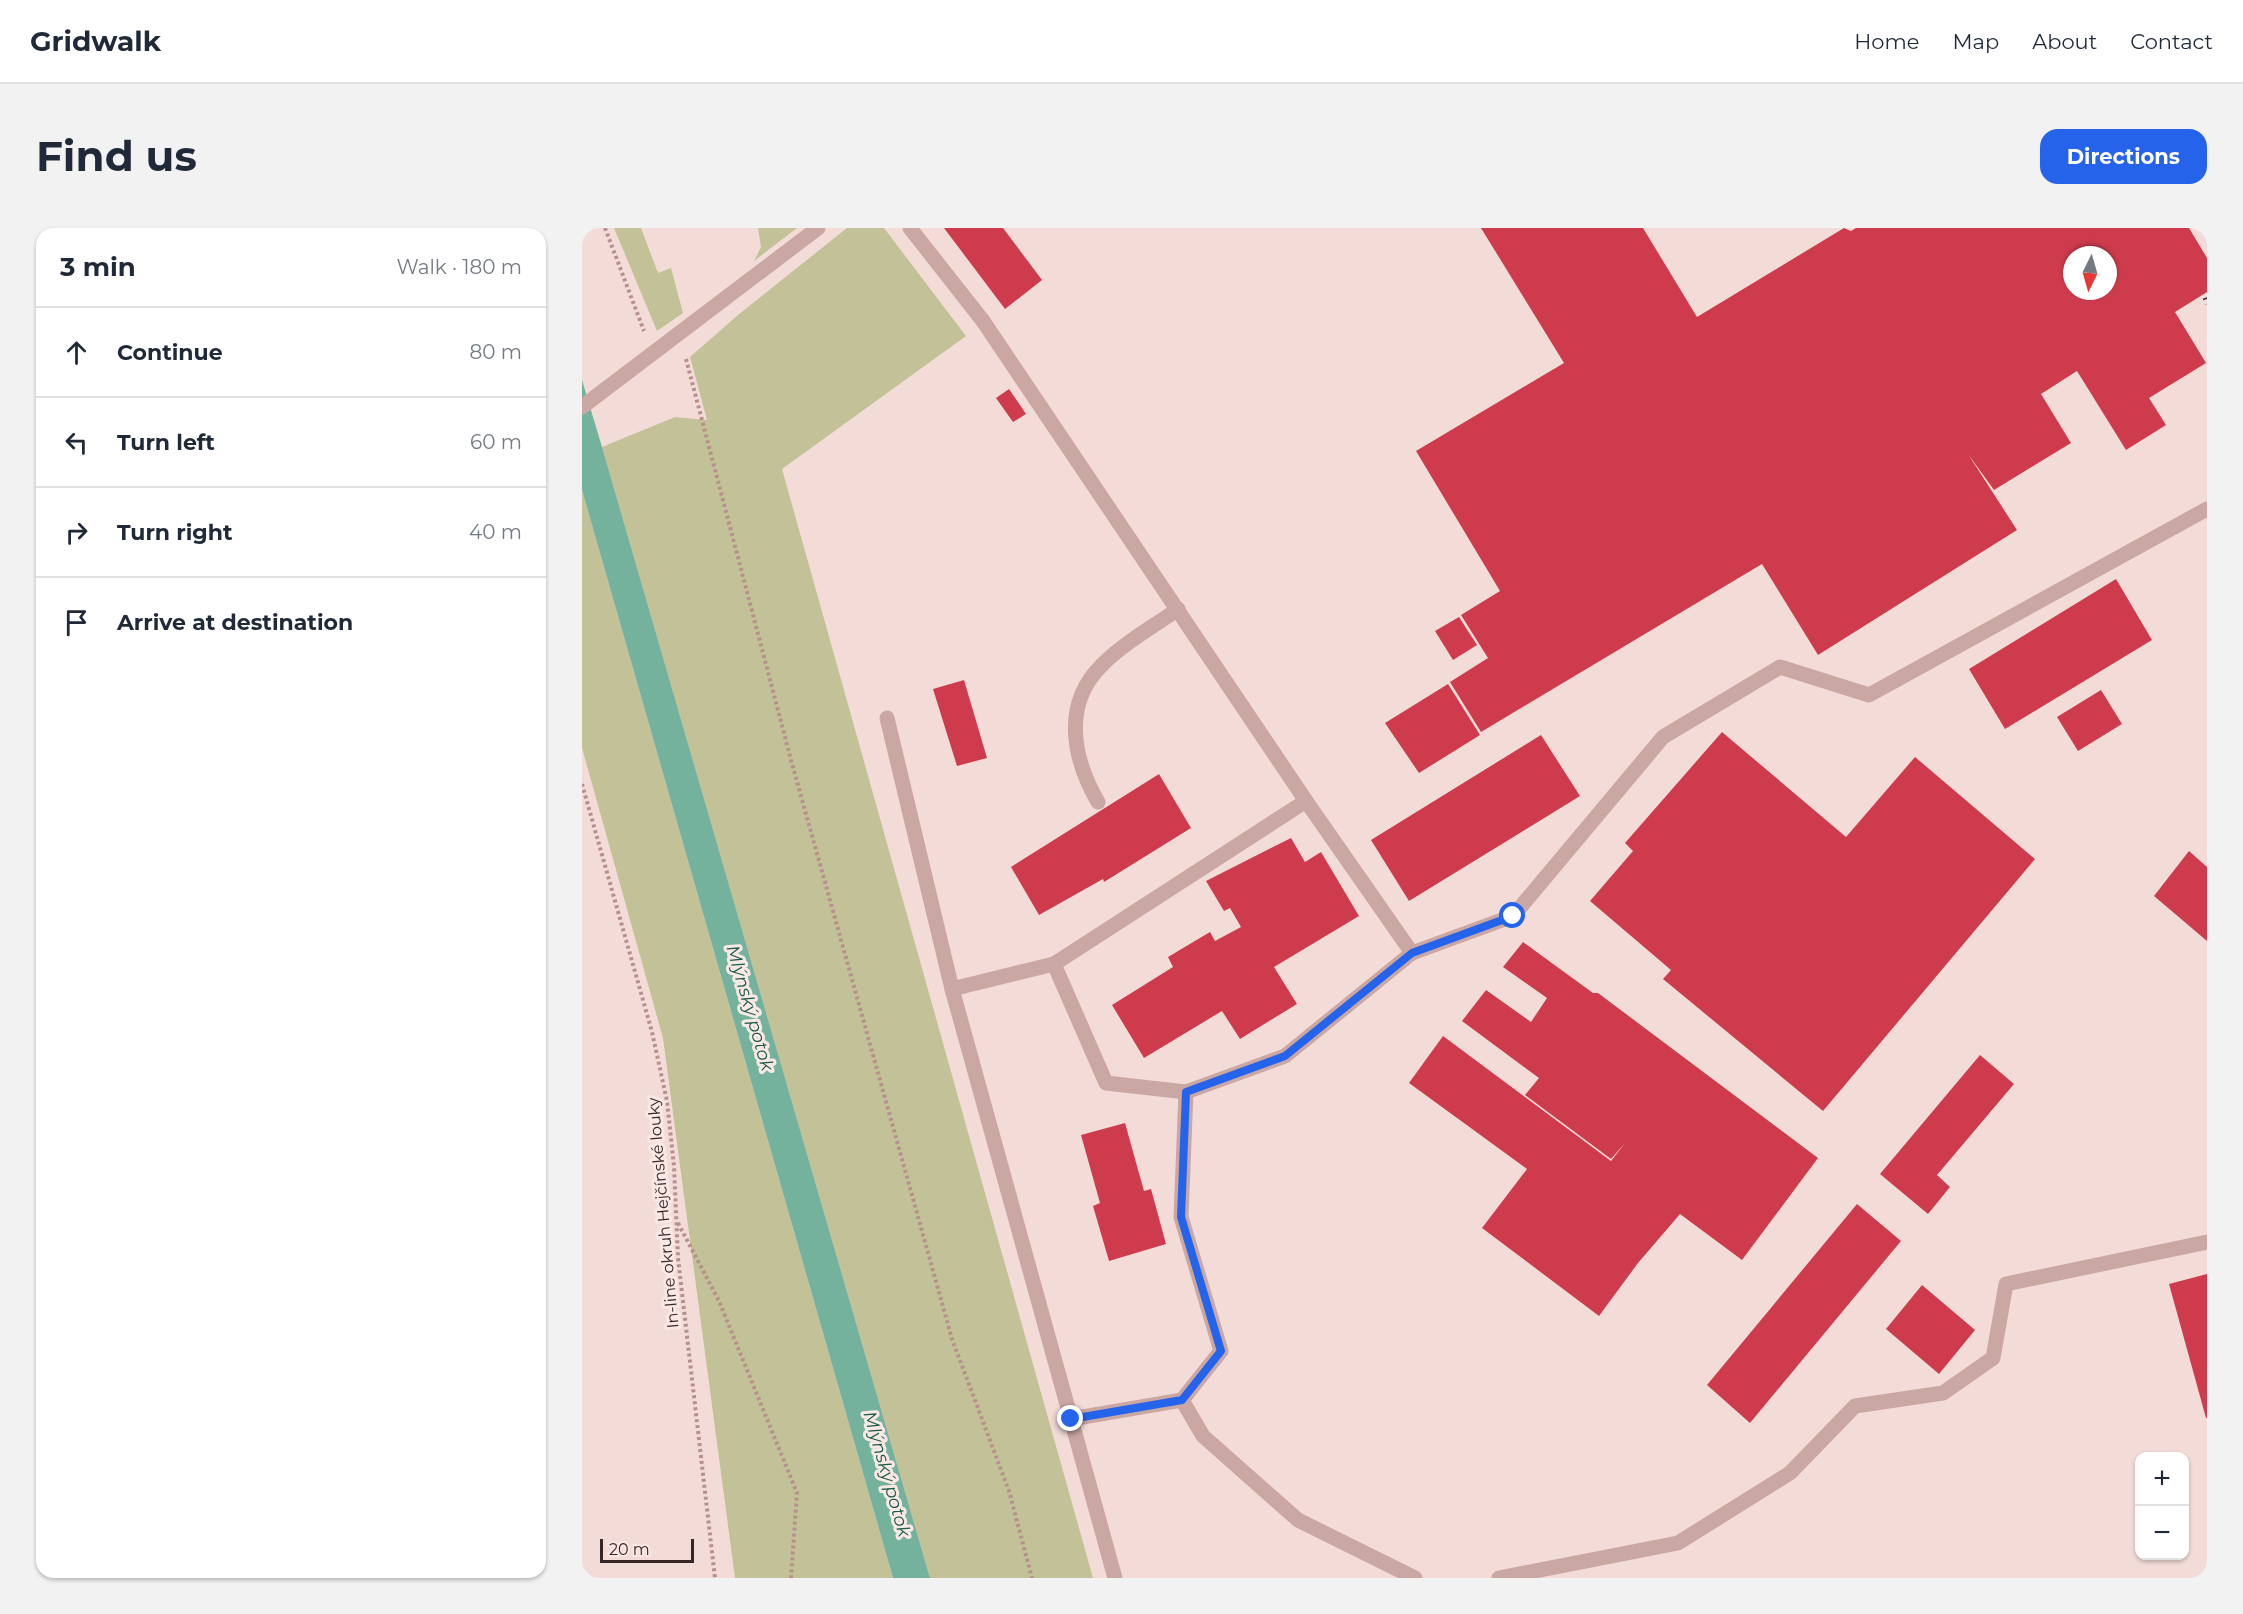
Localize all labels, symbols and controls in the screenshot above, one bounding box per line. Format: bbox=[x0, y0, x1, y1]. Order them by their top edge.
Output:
text: Gridwalk bbox=[30, 24, 161, 58]
text: Home bbox=[1854, 29, 1919, 54]
text: Map bbox=[1952, 29, 1999, 54]
text: About bbox=[2032, 29, 2097, 54]
text: Contact bbox=[2130, 29, 2213, 54]
button: Directions bbox=[2040, 129, 2207, 184]
text: Find us bbox=[36, 130, 197, 182]
north arrow bbox=[2063, 246, 2117, 300]
text: 3 min bbox=[60, 251, 136, 283]
text: Walk · 180 m bbox=[397, 255, 522, 279]
icon: ahead bbox=[60, 336, 93, 369]
text: Continue bbox=[117, 339, 223, 366]
text: 80 m bbox=[470, 340, 522, 364]
icon: left bbox=[60, 426, 93, 459]
text: Turn left bbox=[117, 429, 215, 456]
text: 60 m bbox=[470, 430, 522, 454]
icon: right bbox=[60, 516, 93, 549]
text: Turn right bbox=[117, 519, 232, 546]
text: 40 m bbox=[469, 520, 522, 544]
icon: arrive bbox=[60, 606, 93, 639]
text: Arrive at destination bbox=[117, 609, 353, 636]
route start bbox=[1499, 902, 1525, 928]
water label: Mlýnský potok bbox=[722, 943, 779, 1075]
street label: In-line okruh Hejčínské louky bbox=[643, 1097, 683, 1329]
route end bbox=[1057, 1405, 1083, 1431]
water label: Mlýnský potok bbox=[859, 1409, 916, 1541]
map controls bbox=[2135, 1452, 2189, 1560]
button: + bbox=[2135, 1452, 2189, 1506]
button: − bbox=[2135, 1506, 2189, 1560]
scale bar bbox=[600, 1536, 694, 1564]
text: 20 m bbox=[609, 1540, 650, 1559]

